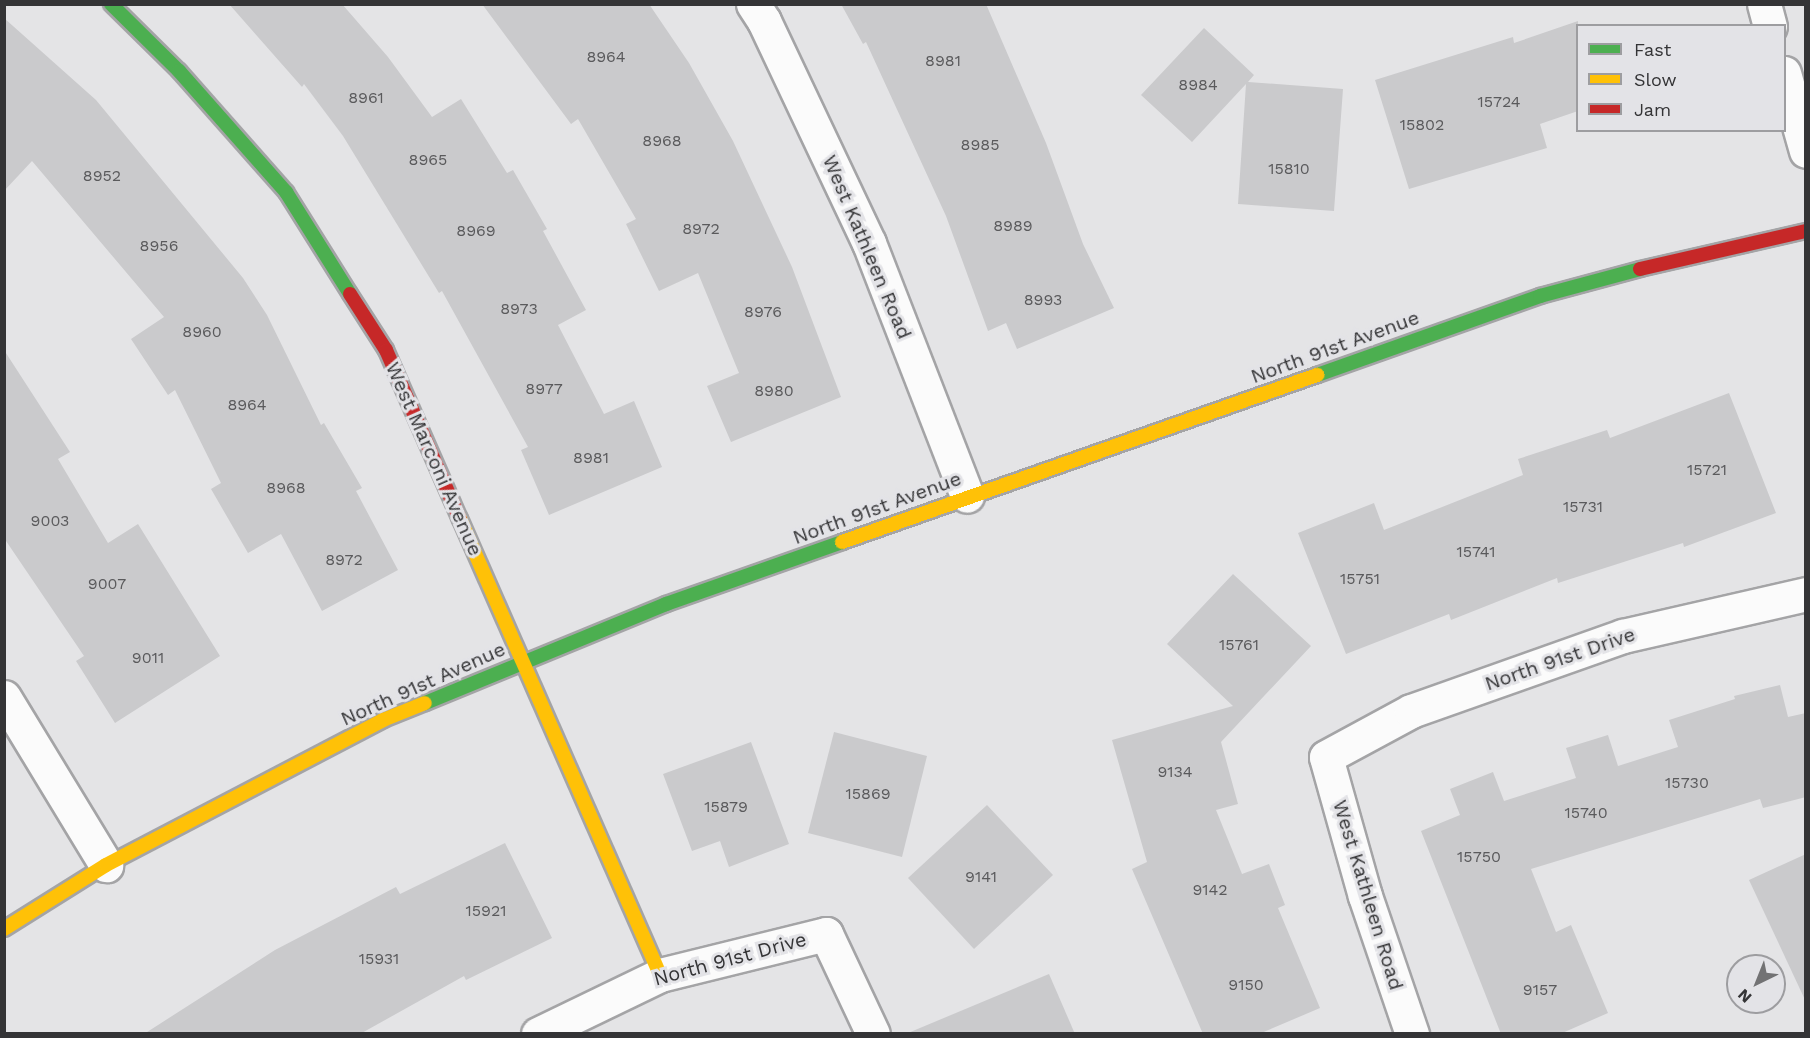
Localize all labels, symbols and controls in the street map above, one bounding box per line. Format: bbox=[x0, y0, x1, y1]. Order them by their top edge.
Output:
legend bbox=[1576, 24, 1786, 132]
text: Fast bbox=[1634, 39, 1671, 60]
house number: 8964 bbox=[586, 47, 626, 67]
house number: 8981 bbox=[925, 51, 961, 71]
text: Slow bbox=[1634, 69, 1677, 90]
house number: 8984 bbox=[1178, 75, 1218, 95]
house number: 8961 bbox=[348, 88, 384, 108]
house number: 15724 bbox=[1477, 92, 1521, 112]
text: Jam bbox=[1634, 99, 1671, 120]
house number: 15802 bbox=[1400, 115, 1444, 135]
house number: 8968 bbox=[642, 131, 682, 151]
house number: 8985 bbox=[961, 135, 999, 155]
house number: 8965 bbox=[409, 150, 447, 170]
street label: West Kathleen Road bbox=[817, 151, 917, 343]
house number: 15810 bbox=[1268, 159, 1310, 179]
house number: 8952 bbox=[83, 166, 121, 186]
house number: 8989 bbox=[993, 216, 1033, 236]
house number: 8972 bbox=[682, 219, 720, 239]
house number: 8969 bbox=[456, 221, 496, 241]
house number: 8956 bbox=[140, 236, 178, 256]
house number: 8993 bbox=[1024, 290, 1062, 310]
house number: 8973 bbox=[500, 299, 538, 319]
house number: 8976 bbox=[744, 302, 782, 322]
street label: North 91st Avenue bbox=[1247, 305, 1423, 389]
house number: 8960 bbox=[182, 322, 222, 342]
street label: West Marconi Avenue bbox=[380, 358, 488, 560]
house number: 8977 bbox=[525, 379, 563, 399]
house number: 8980 bbox=[754, 381, 794, 401]
house number: 8964 bbox=[227, 395, 267, 415]
house number: 8981 bbox=[573, 448, 609, 468]
house number: 15721 bbox=[1687, 460, 1727, 480]
street label: North 91st Avenue bbox=[789, 466, 965, 550]
house number: 8968 bbox=[266, 478, 306, 498]
house number: 15731 bbox=[1563, 497, 1603, 517]
house number: 9003 bbox=[31, 511, 69, 531]
house number: 15741 bbox=[1456, 542, 1496, 562]
house number: 8972 bbox=[325, 550, 363, 570]
house number: 15751 bbox=[1340, 569, 1380, 589]
house number: 9007 bbox=[88, 574, 126, 594]
street label: North 91st Drive bbox=[1482, 622, 1638, 696]
house number: 15761 bbox=[1219, 635, 1259, 655]
street label: North 91st Avenue bbox=[337, 637, 509, 731]
house number: 9011 bbox=[132, 648, 164, 668]
house number: 9134 bbox=[1157, 762, 1193, 782]
house number: 15730 bbox=[1665, 773, 1709, 793]
house number: 15869 bbox=[845, 784, 891, 804]
house number: 15879 bbox=[704, 797, 748, 817]
street label: West Kathleen Road bbox=[1328, 797, 1408, 993]
house number: 15740 bbox=[1564, 803, 1608, 823]
house number: 15750 bbox=[1457, 847, 1501, 867]
house number: 9141 bbox=[965, 867, 997, 887]
house number: 9142 bbox=[1192, 880, 1228, 900]
house number: 15921 bbox=[466, 901, 506, 921]
street label: North 91st Drive bbox=[651, 927, 809, 991]
house number: 15931 bbox=[359, 949, 399, 969]
north arrow bbox=[1726, 954, 1786, 1014]
house number: 9150 bbox=[1228, 975, 1264, 995]
house number: 9157 bbox=[1523, 980, 1557, 1000]
text: N bbox=[1734, 985, 1756, 1007]

